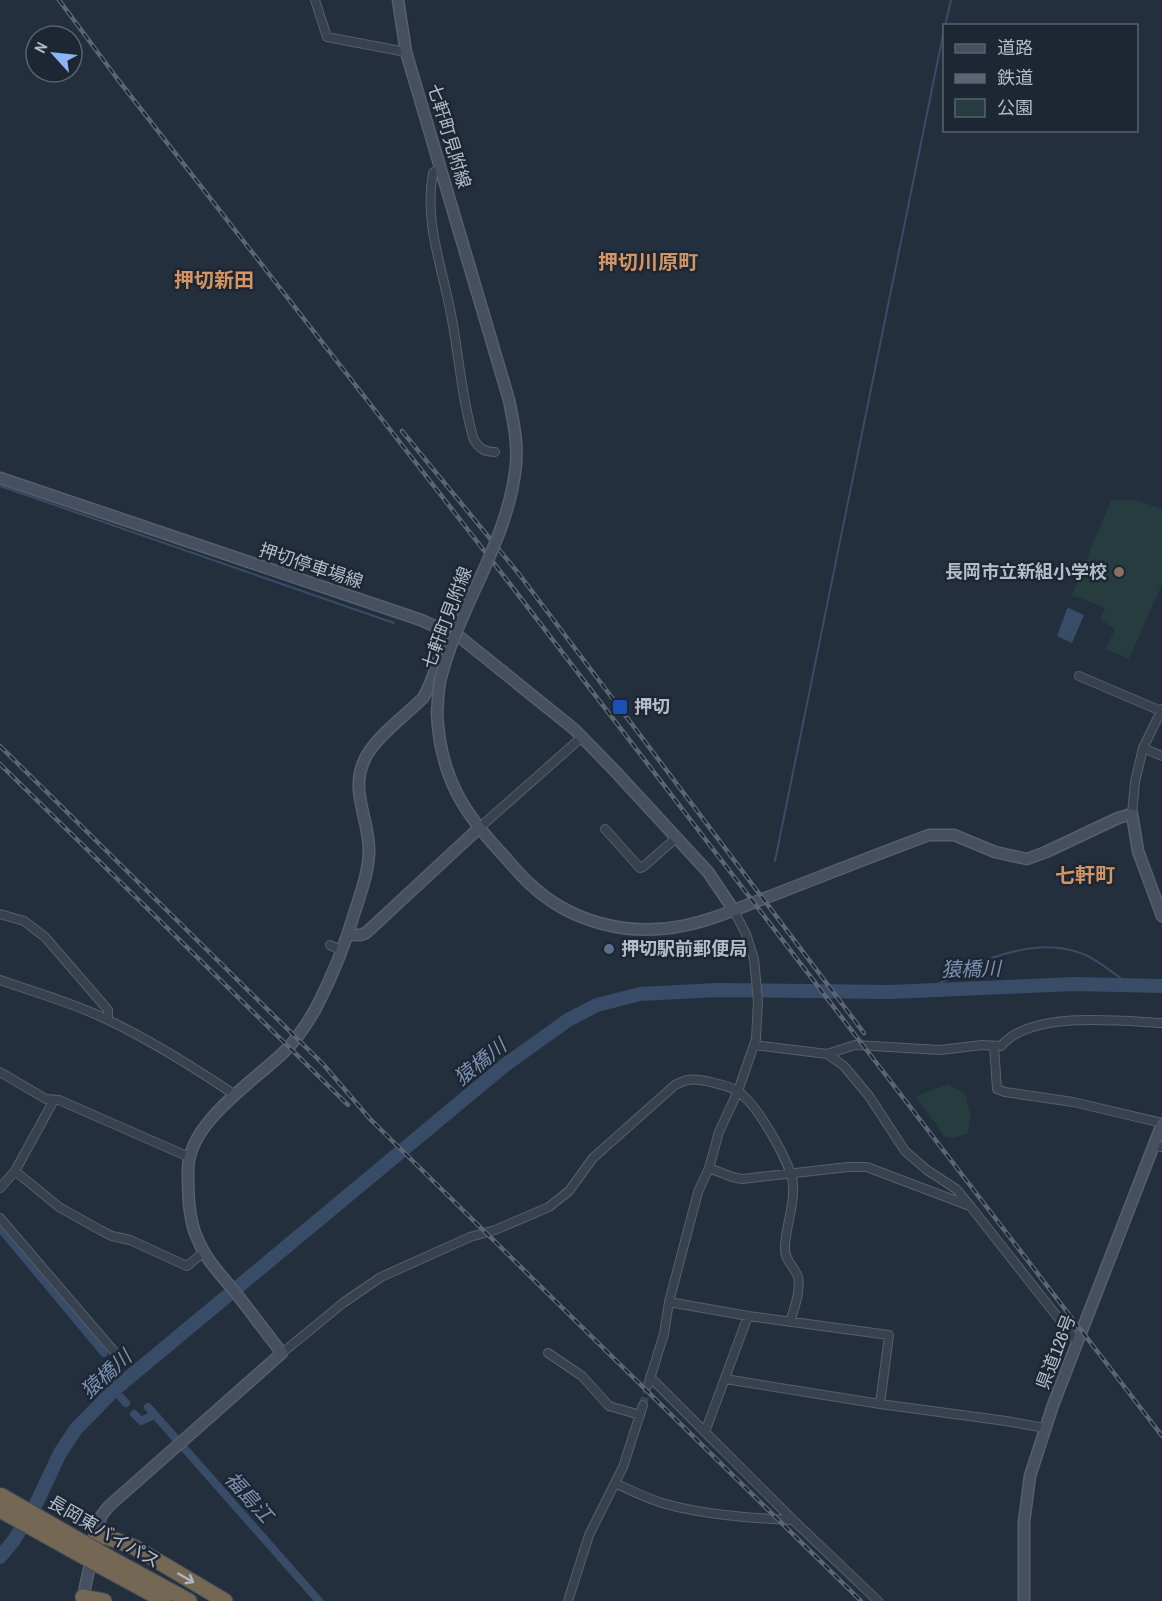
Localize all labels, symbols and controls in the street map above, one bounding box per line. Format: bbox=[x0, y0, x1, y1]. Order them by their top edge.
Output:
north arrow bbox=[24, 24, 84, 84]
legend bbox=[943, 24, 1138, 132]
text: 道路 bbox=[997, 35, 1033, 60]
text: N bbox=[29, 38, 53, 56]
text: 鉄道 bbox=[997, 65, 1033, 90]
street label: 七軒町見附線 bbox=[422, 81, 477, 191]
text: 公園 bbox=[997, 95, 1033, 120]
district label: 押切川原町 bbox=[598, 248, 698, 275]
district label: 押切新田 bbox=[174, 266, 254, 293]
street label: 押切停車場線 bbox=[256, 537, 366, 594]
place label: 長岡市立新組小学校 bbox=[945, 559, 1107, 584]
street label: 七軒町見附線 bbox=[416, 563, 478, 673]
marker: 長岡市立新組小学校 bbox=[1112, 565, 1126, 579]
place label: 押切 bbox=[634, 694, 670, 719]
marker: 押切 bbox=[611, 698, 629, 716]
district label: 七軒町 bbox=[1055, 861, 1115, 888]
place label: 押切駅前郵便局 bbox=[621, 936, 747, 961]
marker: 押切駅前郵便局 bbox=[602, 942, 616, 956]
water label: 猿橋川 bbox=[941, 954, 1003, 983]
water label: 猿橋川 bbox=[448, 1031, 513, 1091]
street label: 県道126号 bbox=[1030, 1311, 1081, 1393]
water label: 猿橋川 bbox=[74, 1342, 138, 1404]
water label: 福島江 bbox=[219, 1465, 281, 1529]
street label: 長岡東バイパス bbox=[44, 1489, 165, 1574]
one-way arrow bbox=[177, 1573, 194, 1585]

